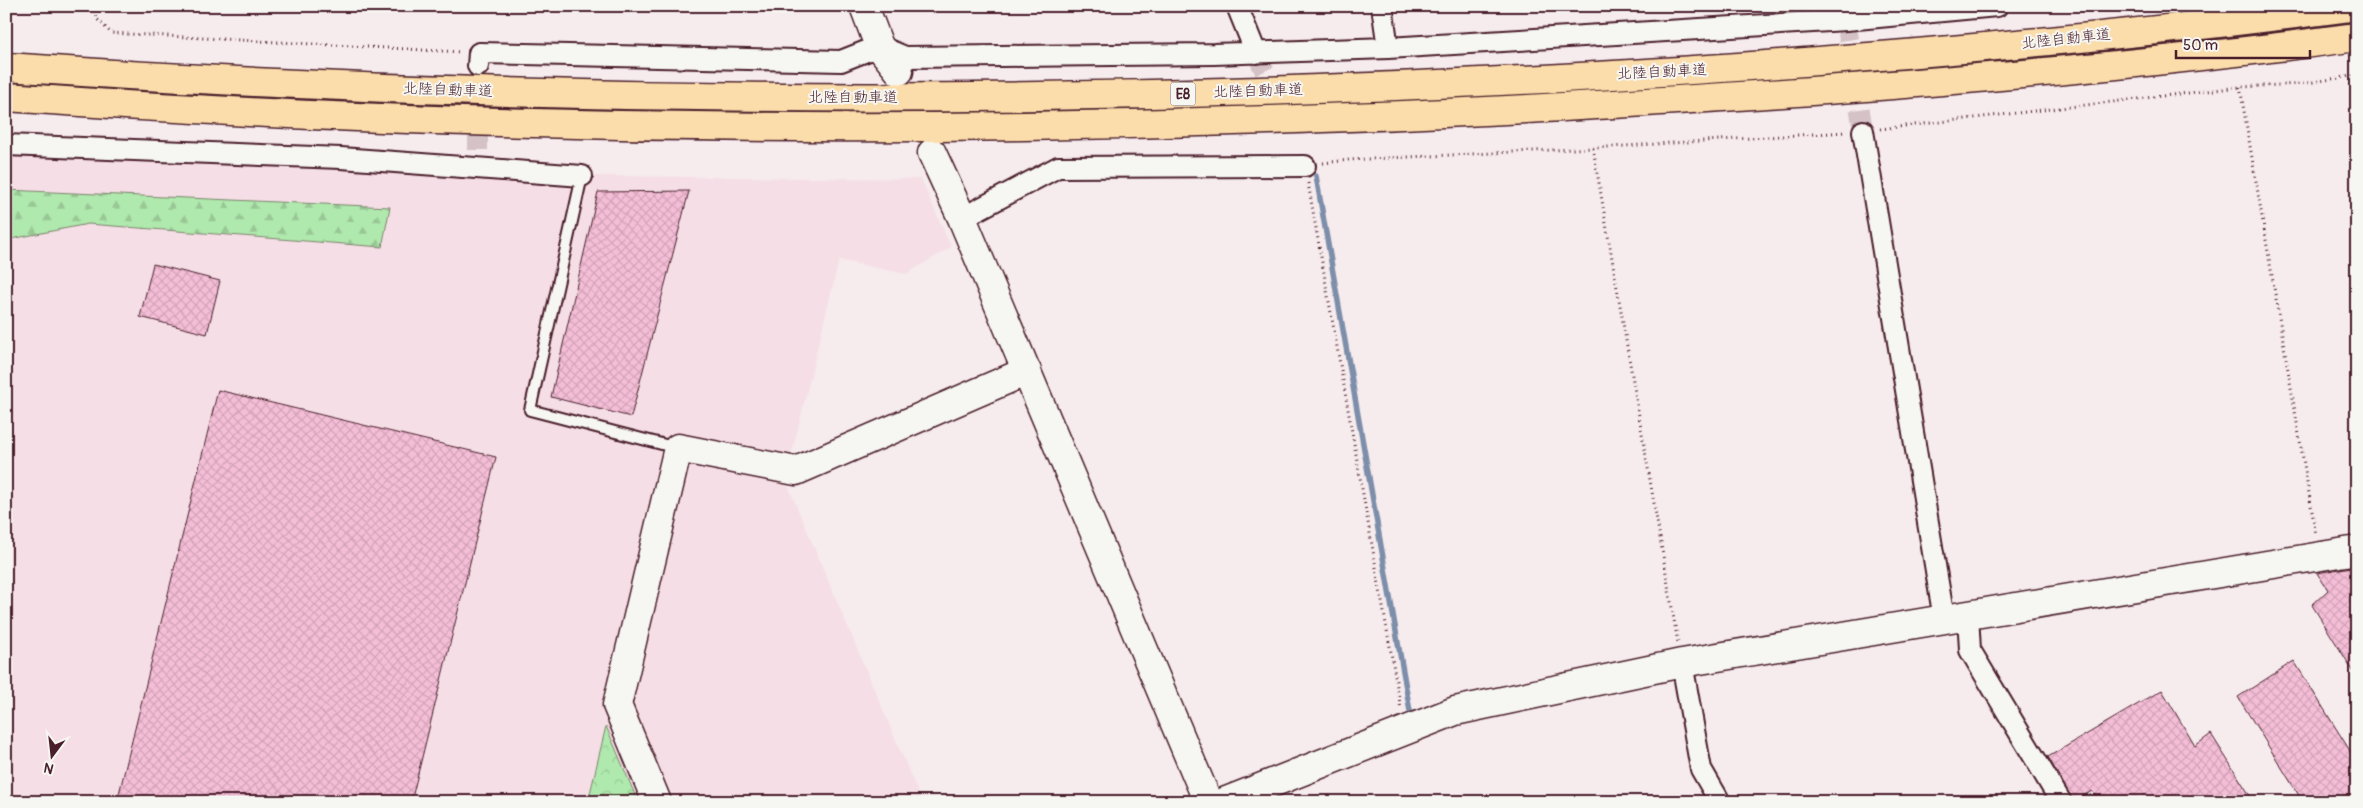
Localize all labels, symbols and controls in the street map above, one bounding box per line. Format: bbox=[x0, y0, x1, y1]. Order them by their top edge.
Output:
street label: 北陸自動車道 bbox=[2020, 25, 2112, 53]
scale bar bbox=[2176, 28, 2309, 60]
text: 50 m bbox=[2183, 36, 2218, 55]
street label: 北陸自動車道 bbox=[1617, 60, 1707, 84]
street label: 北陸自動車道 bbox=[403, 79, 493, 101]
street label: 北陸自動車道 bbox=[1213, 80, 1303, 102]
road number: E8 bbox=[1170, 82, 1196, 106]
street label: 北陸自動車道 bbox=[808, 88, 898, 107]
north arrow bbox=[28, 730, 78, 780]
text: N bbox=[42, 759, 56, 778]

